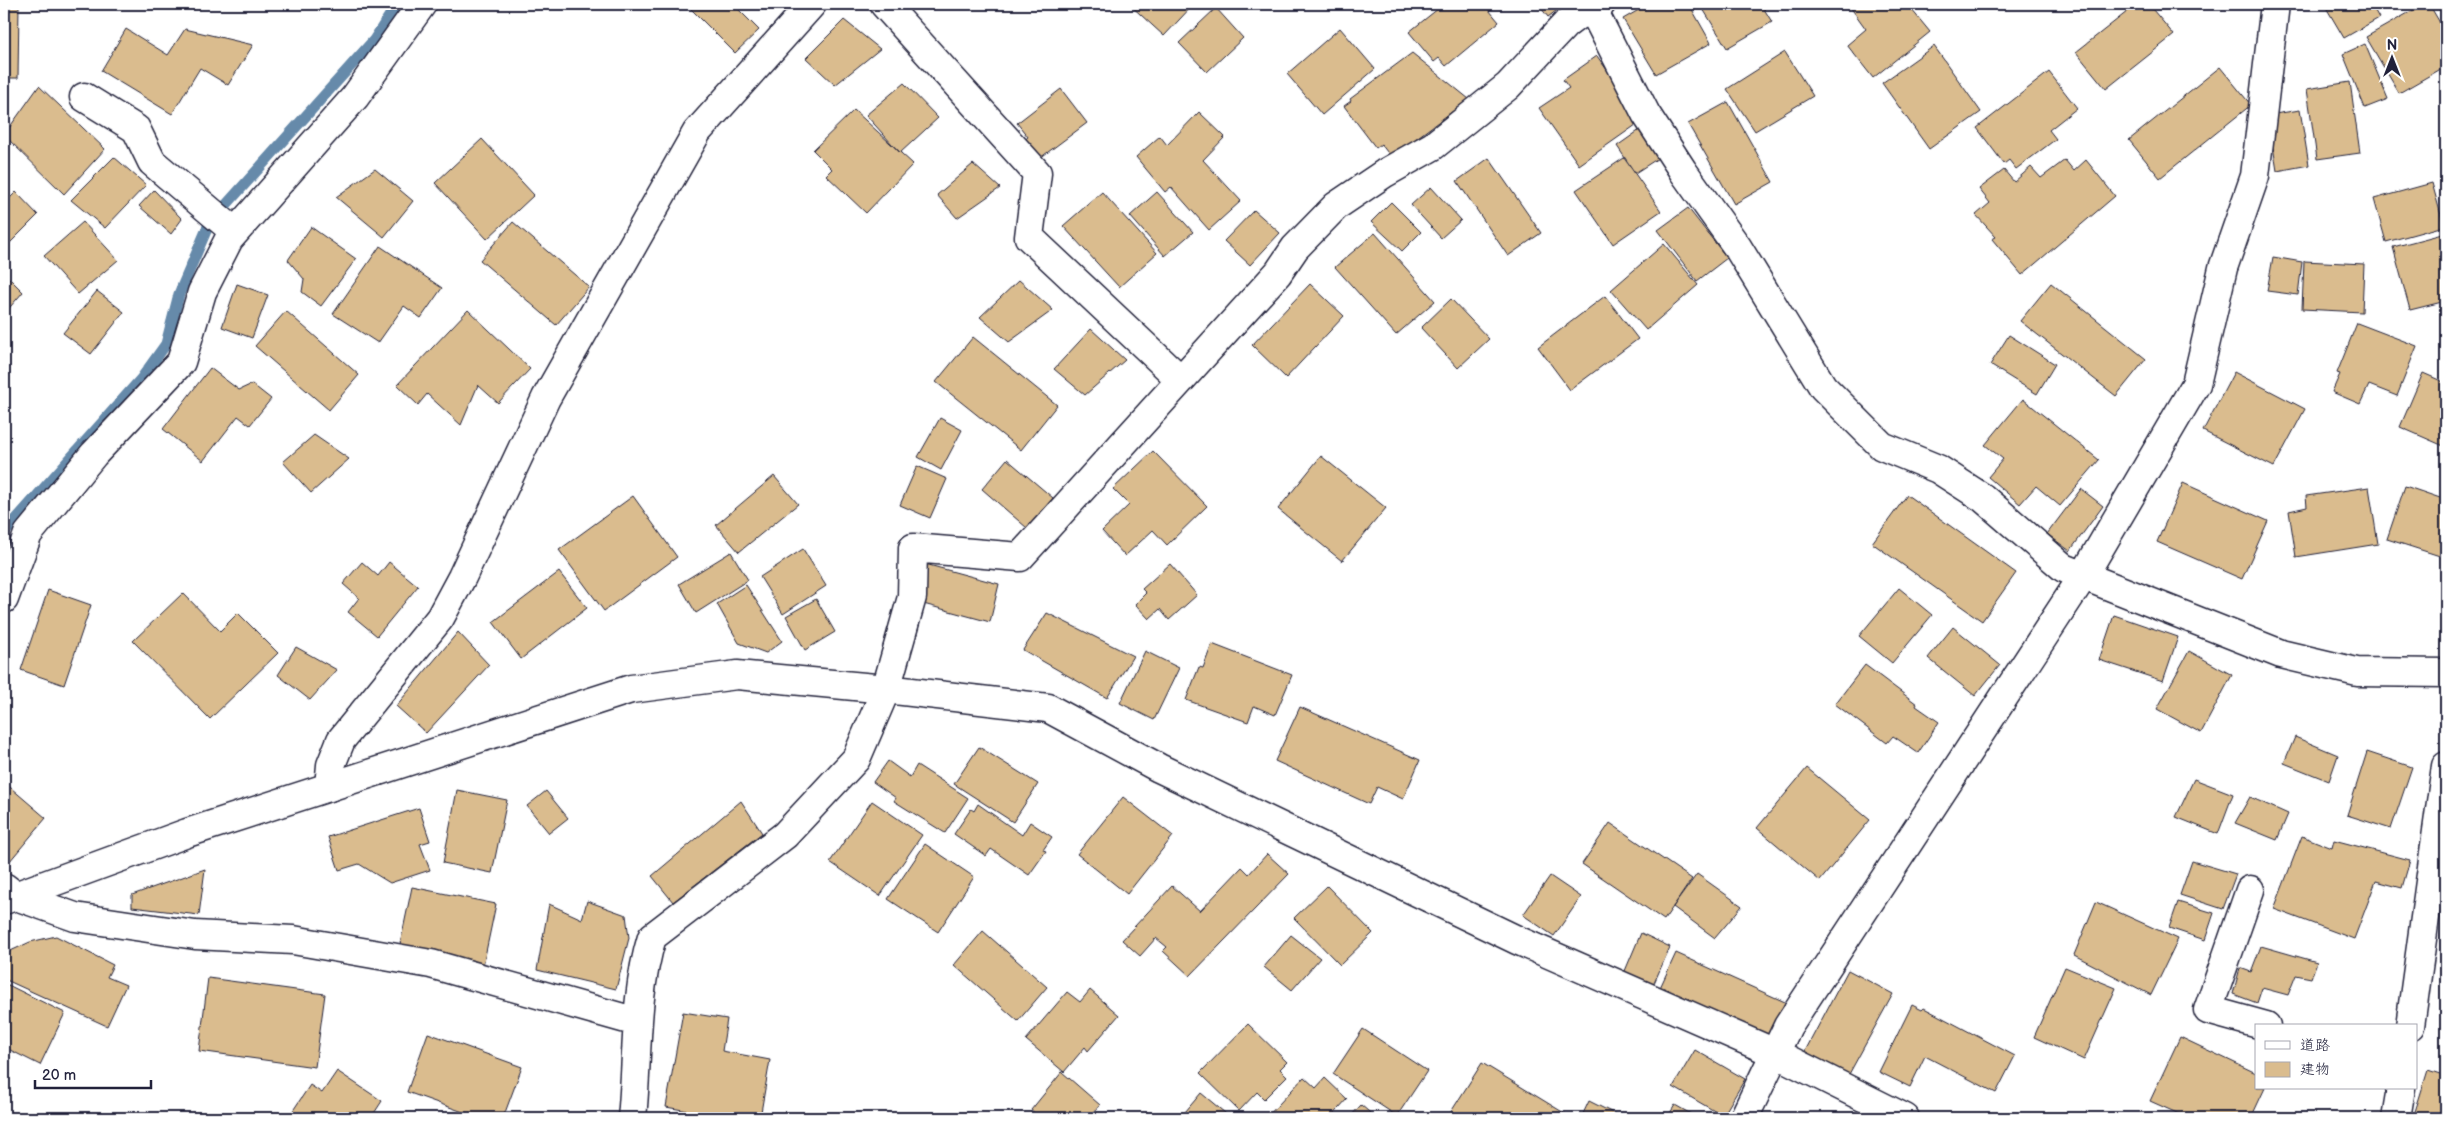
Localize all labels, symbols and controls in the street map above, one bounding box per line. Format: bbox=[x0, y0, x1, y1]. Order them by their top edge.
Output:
north arrow bbox=[2368, 32, 2418, 82]
text: N bbox=[2387, 37, 2397, 54]
legend bbox=[2255, 1024, 2418, 1090]
text: 道路 bbox=[2300, 1036, 2330, 1055]
scale bar bbox=[35, 1057, 151, 1089]
text: 建物 bbox=[2300, 1060, 2330, 1079]
text: 20 m bbox=[42, 1066, 76, 1085]

